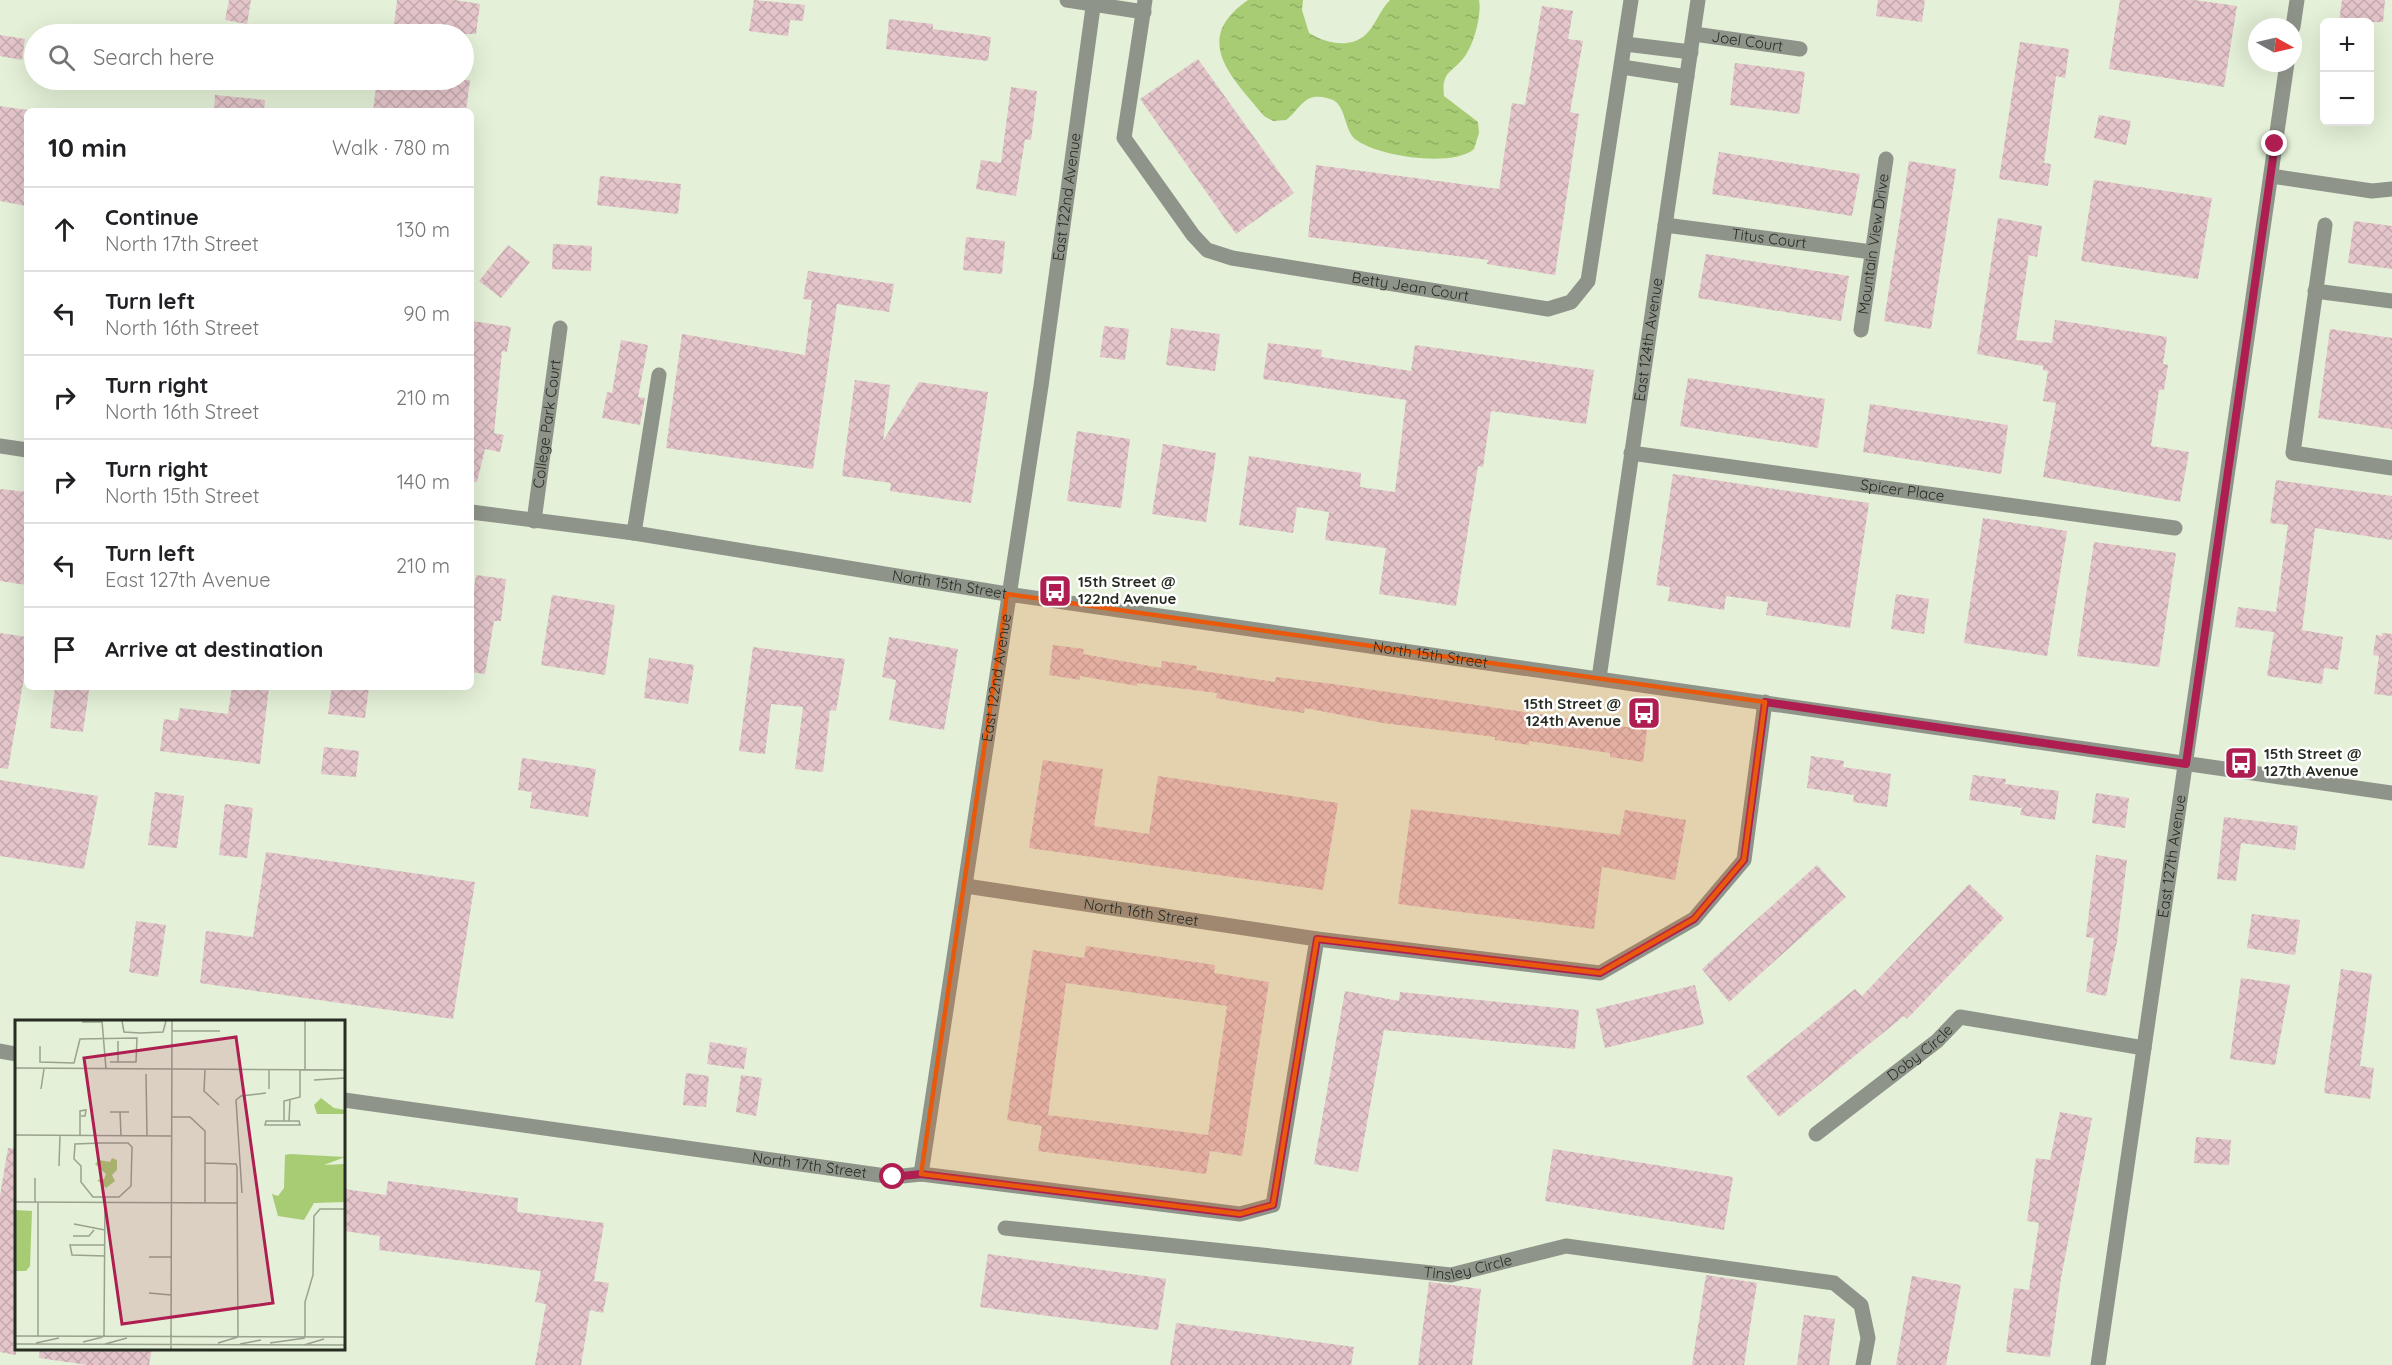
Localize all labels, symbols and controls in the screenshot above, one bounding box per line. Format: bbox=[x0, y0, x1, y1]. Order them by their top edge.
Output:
north arrow bbox=[2248, 18, 2302, 72]
map controls bbox=[2320, 18, 2374, 126]
button: + bbox=[2320, 18, 2374, 72]
search box bbox=[24, 24, 474, 90]
street label: Joel Court bbox=[1711, 27, 1785, 56]
icon: search bbox=[45, 41, 78, 74]
text: Search here bbox=[93, 43, 214, 71]
button: − bbox=[2320, 72, 2374, 126]
route end bbox=[2261, 130, 2287, 156]
text: 10 min bbox=[48, 131, 127, 164]
street label: East 122nd Avenue bbox=[1048, 131, 1085, 262]
text: Walk · 780 m bbox=[332, 135, 450, 160]
street label: Mountain View Drive bbox=[1853, 172, 1893, 316]
text: Continue bbox=[105, 203, 199, 231]
icon: ahead bbox=[48, 213, 81, 246]
text: 130 m bbox=[397, 217, 450, 242]
street label: Titus Court bbox=[1731, 224, 1808, 252]
text: North 17th Street bbox=[105, 231, 259, 256]
street label: Betty Jean Court bbox=[1350, 267, 1470, 305]
street label: East 124th Avenue bbox=[1630, 277, 1666, 403]
text: Turn left bbox=[105, 287, 195, 315]
icon: left bbox=[48, 297, 81, 330]
text: 90 m bbox=[403, 301, 450, 326]
text: North 16th Street bbox=[105, 315, 259, 340]
street label: College Park Court bbox=[529, 358, 565, 489]
text: Turn right bbox=[105, 371, 209, 399]
icon: right bbox=[48, 381, 81, 414]
text: 210 m bbox=[396, 385, 450, 410]
text: North 16th Street bbox=[105, 399, 259, 424]
text: Turn right bbox=[105, 455, 209, 483]
icon: right bbox=[48, 465, 81, 498]
text: 140 m bbox=[397, 469, 450, 494]
street label: Spicer Place bbox=[1859, 475, 1946, 505]
text: North 15th Street bbox=[105, 483, 260, 508]
text: Turn left bbox=[105, 539, 195, 567]
icon: left bbox=[48, 549, 81, 582]
text: 210 m bbox=[396, 553, 450, 578]
street label: North 15th Street bbox=[891, 565, 1008, 603]
text: East 127th Avenue bbox=[105, 567, 270, 592]
place label: 15th Street @ 122nd Avenue bbox=[1078, 572, 1177, 608]
bus stop icon: 15th Street @ 122nd Avenue bbox=[1037, 573, 1073, 609]
street label: East 122nd Avenue bbox=[977, 612, 1015, 743]
icon: arrive bbox=[48, 633, 81, 666]
text: Arrive at destination bbox=[105, 635, 323, 663]
street label: North 15th Street bbox=[1372, 637, 1489, 672]
place label: 15th Street @ 124th Avenue bbox=[1524, 694, 1621, 730]
bus stop icon: 15th Street @ 124th Avenue bbox=[1626, 695, 1662, 731]
place label: 15th Street @ 127th Avenue bbox=[2264, 744, 2361, 780]
bus stop icon: 15th Street @ 127th Avenue bbox=[2223, 745, 2259, 781]
street label: East 127th Avenue bbox=[2153, 793, 2190, 919]
street label: North 16th Street bbox=[1082, 894, 1200, 930]
inset map bbox=[15, 1020, 345, 1350]
street label: Doby Circle bbox=[1883, 1020, 1957, 1085]
street label: North 17th Street bbox=[751, 1147, 868, 1182]
route start bbox=[879, 1163, 905, 1189]
street label: Tinsley Circle bbox=[1423, 1250, 1514, 1284]

